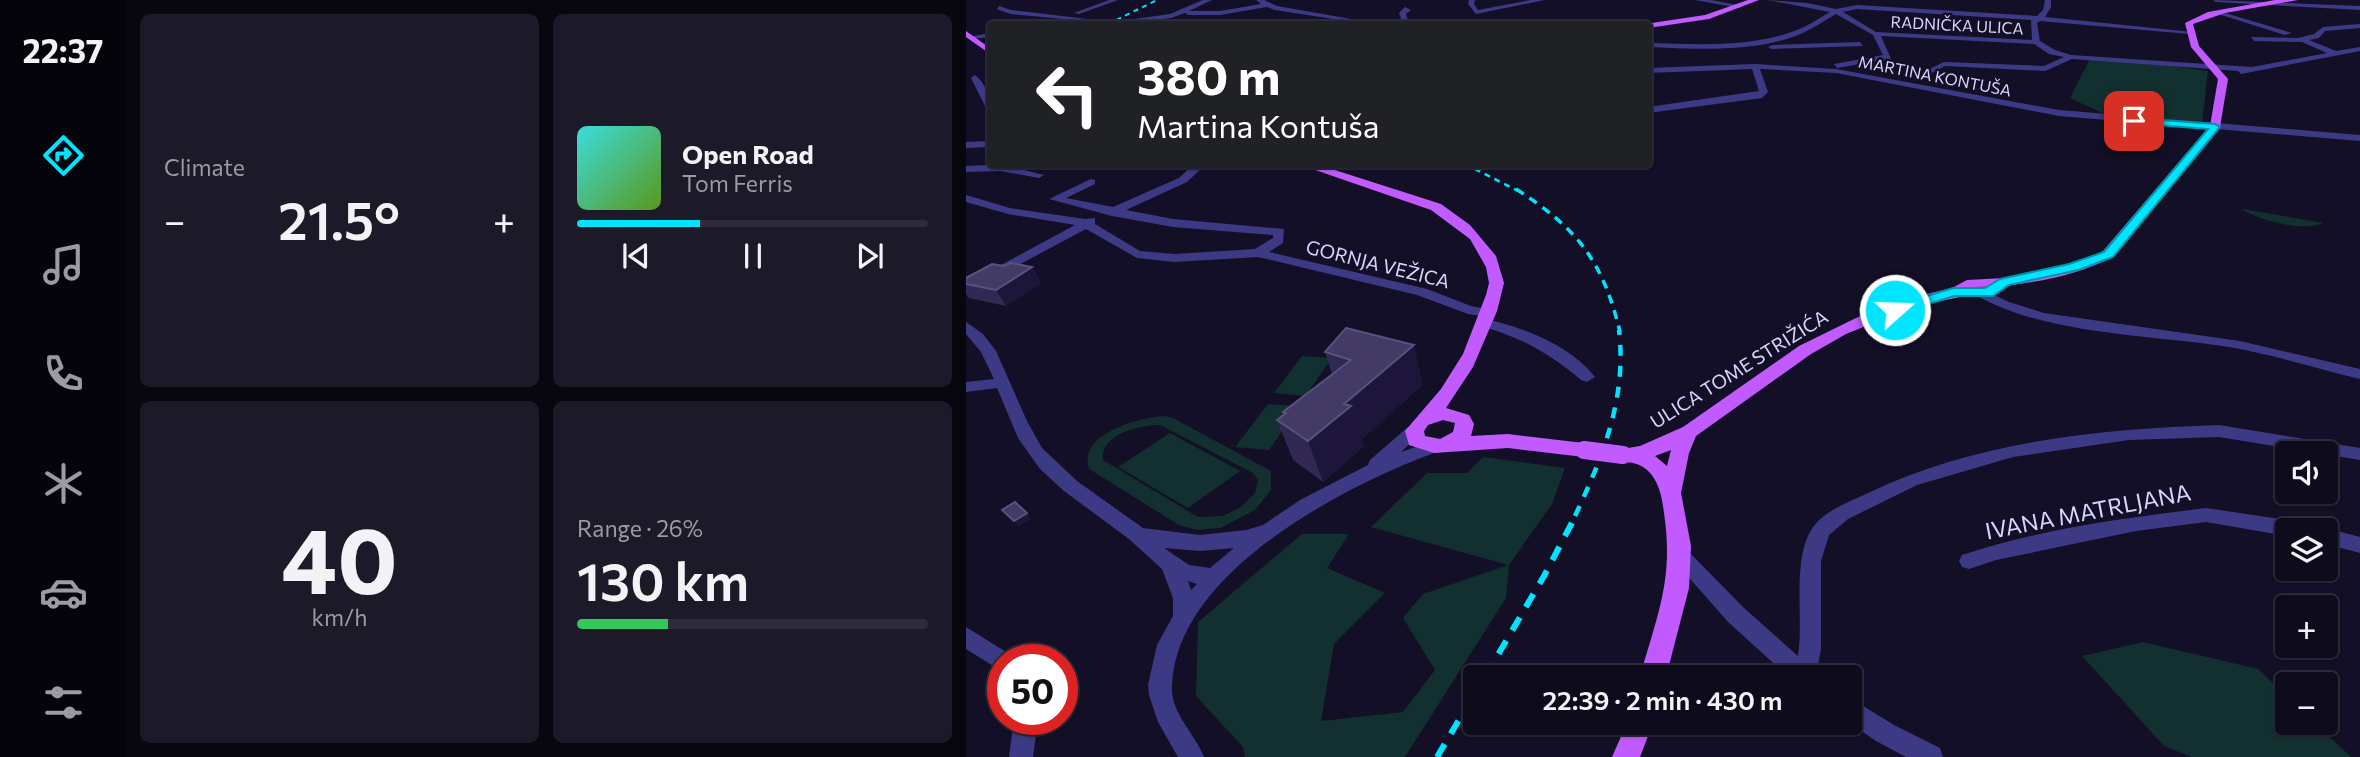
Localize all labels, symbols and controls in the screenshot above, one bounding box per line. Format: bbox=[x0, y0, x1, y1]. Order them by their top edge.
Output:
street label: RADNIČKA ULICA bbox=[1890, 12, 2024, 37]
text: 22:37 bbox=[23, 30, 103, 70]
text: 380 m bbox=[1137, 45, 1281, 105]
icon: left bbox=[1022, 49, 1113, 140]
street label: MARTINA KONTUŠA bbox=[1857, 51, 2013, 100]
pin bbox=[2104, 91, 2164, 151]
icon: arrive bbox=[2115, 102, 2153, 140]
text: Martina Kontuša bbox=[1137, 105, 1379, 145]
icon: directions bbox=[39, 131, 88, 180]
text: Open Road bbox=[682, 138, 814, 169]
text: Climate bbox=[164, 153, 245, 181]
text: Tom Ferris bbox=[682, 169, 793, 197]
text: 21.5° bbox=[278, 187, 400, 251]
text: − bbox=[164, 196, 186, 243]
text: + bbox=[493, 196, 515, 243]
street label: GORNJA VEŽICA bbox=[1304, 235, 1452, 292]
icon: previous bbox=[617, 237, 655, 275]
icon: pause bbox=[734, 237, 772, 275]
icon: next bbox=[851, 237, 889, 275]
icon: music bbox=[39, 240, 88, 289]
position arrow bbox=[1858, 273, 1932, 347]
street label: ULICA TOME STRIŽIĆA bbox=[1645, 304, 1832, 433]
icon: phone bbox=[39, 349, 88, 398]
map controls bbox=[2275, 441, 2338, 735]
button: sound bbox=[2275, 441, 2338, 504]
icon: climate bbox=[39, 459, 88, 508]
street label: IVANA MATRLJANA bbox=[1983, 477, 2193, 545]
text: 40 bbox=[281, 501, 398, 613]
text: Range · 26% bbox=[577, 514, 703, 542]
button: layers bbox=[2275, 518, 2338, 581]
text: 130 km bbox=[577, 548, 749, 612]
icon: car bbox=[39, 568, 88, 617]
button: + bbox=[2275, 595, 2338, 658]
text: km/h bbox=[312, 603, 367, 631]
speed limit sign: 50 bbox=[987, 644, 1078, 735]
button: − bbox=[2275, 672, 2338, 735]
icon: filters bbox=[39, 678, 88, 727]
text: 22:39 · 2 min · 430 m bbox=[1542, 684, 1783, 715]

